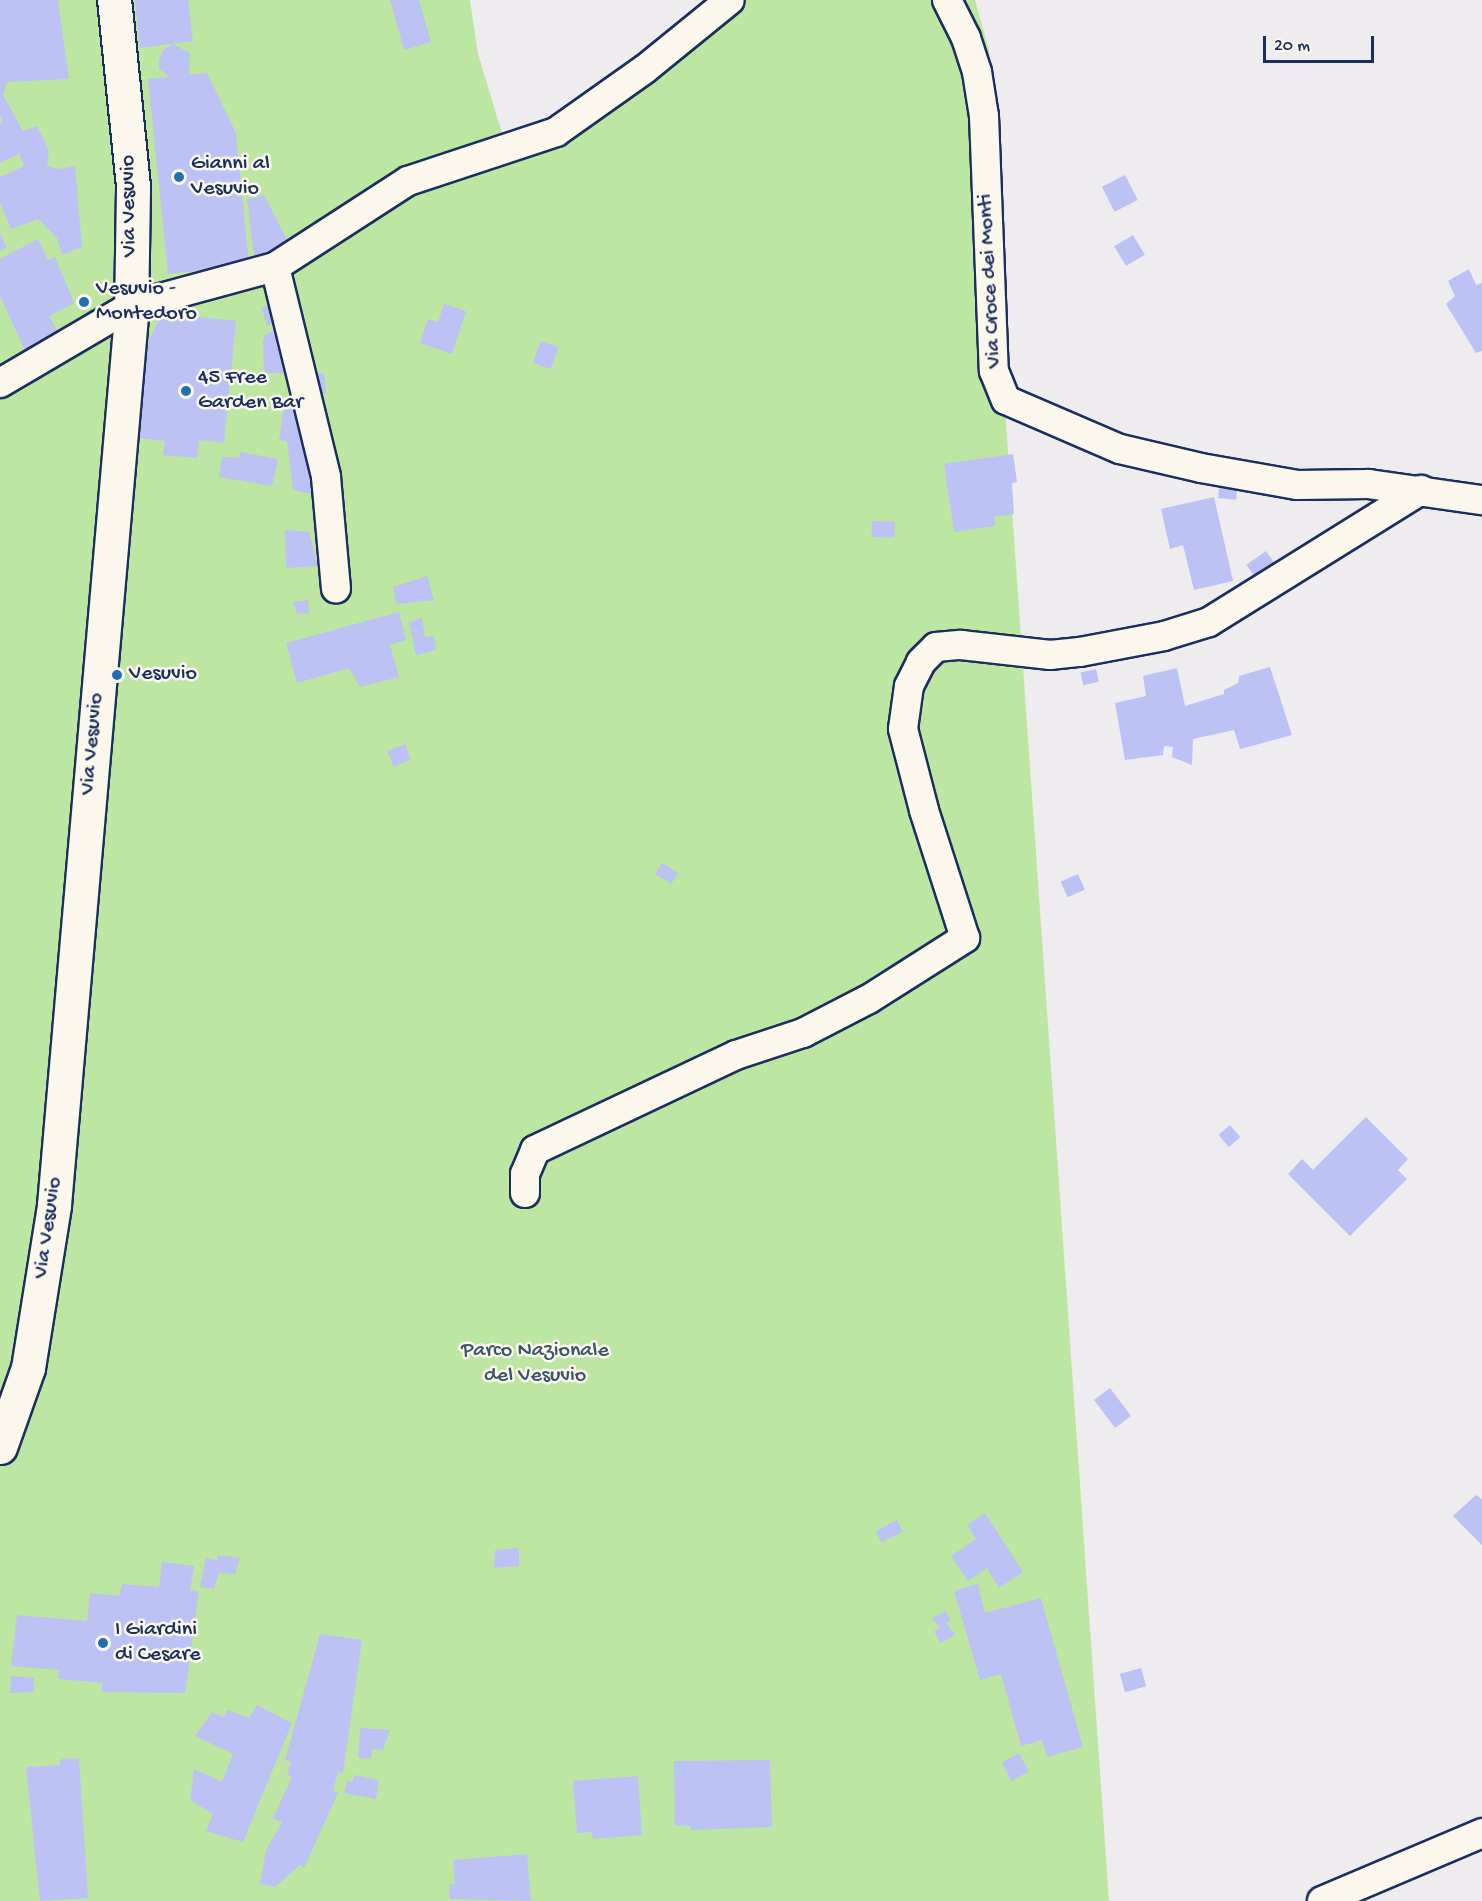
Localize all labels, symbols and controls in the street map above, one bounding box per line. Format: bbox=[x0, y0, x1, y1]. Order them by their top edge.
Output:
scale bar bbox=[1266, 24, 1377, 62]
text: 20 m bbox=[1274, 36, 1310, 57]
place label: Gianni al Vesuvio bbox=[191, 151, 270, 202]
street label: Via Vesuvio bbox=[116, 155, 144, 257]
marker: Gianni al Vesuvio bbox=[172, 170, 186, 184]
street label: Via Croce dei Monti bbox=[973, 193, 1009, 369]
place label: Vesuvio - Montedoro bbox=[96, 276, 197, 328]
marker: Vesuvio - Montedoro bbox=[77, 295, 91, 309]
place label: 45 Free Garden Bar bbox=[198, 365, 303, 416]
marker: 45 Free Garden Bar bbox=[179, 384, 193, 398]
place label: Vesuvio bbox=[129, 662, 197, 688]
marker: Vesuvio bbox=[110, 668, 124, 682]
street label: Via Vesuvio bbox=[75, 692, 111, 796]
street label: Via Vesuvio bbox=[29, 1175, 69, 1281]
park label: Parco Nazionale del Vesuvio bbox=[461, 1338, 609, 1390]
place label: I Giardini di Cesare bbox=[115, 1617, 201, 1669]
marker: I Giardini di Cesare bbox=[96, 1636, 110, 1650]

